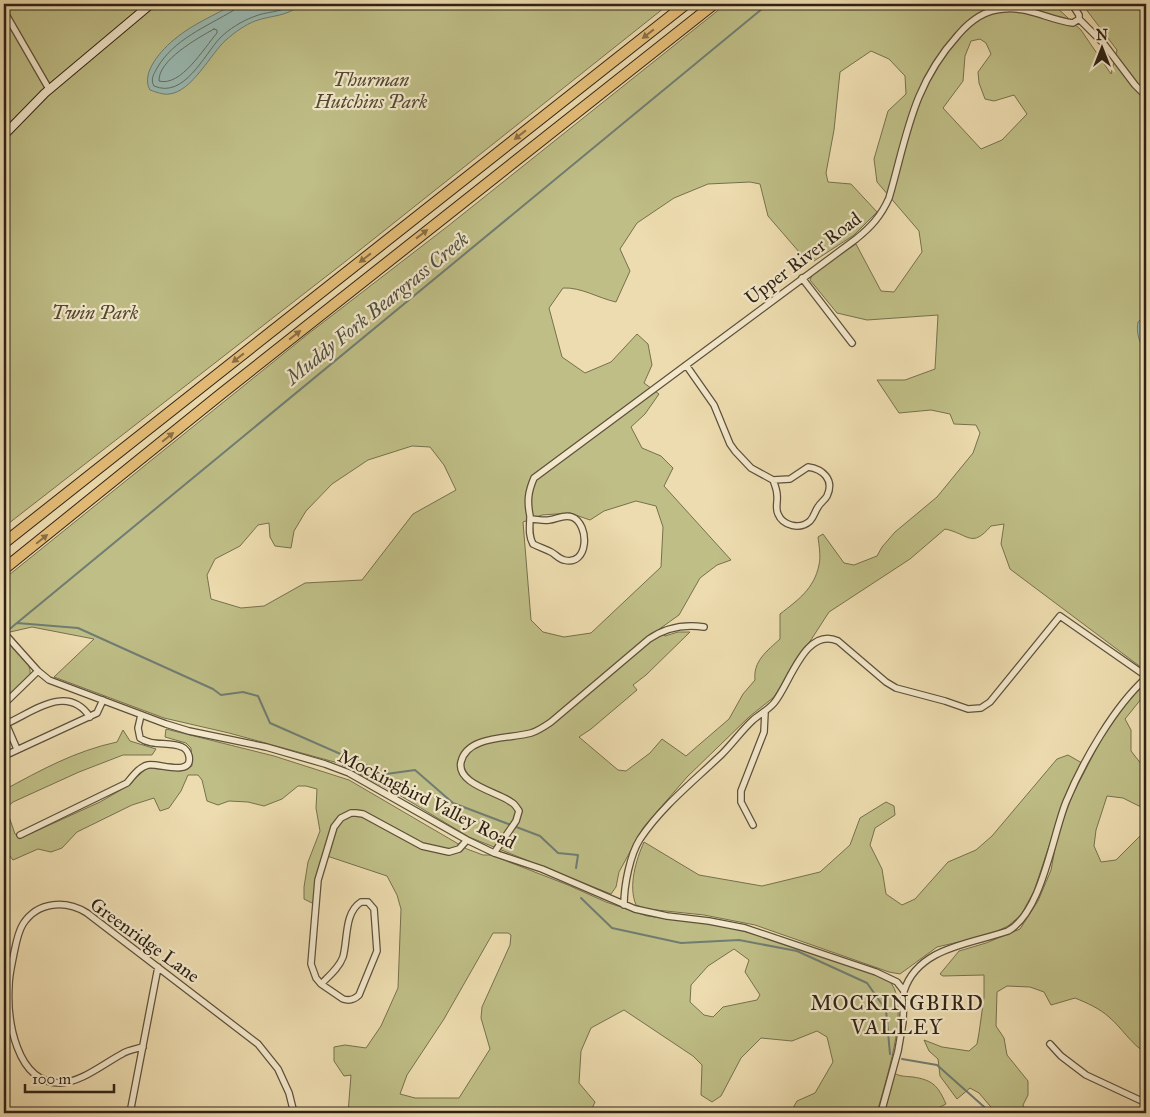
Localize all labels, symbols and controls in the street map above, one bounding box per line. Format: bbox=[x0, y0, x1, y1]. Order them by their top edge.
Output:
north arrow bbox=[1078, 22, 1128, 72]
text: N bbox=[1096, 27, 1108, 44]
one-way arrow bbox=[641, 29, 655, 39]
park label: Thurman Hutchins Park bbox=[314, 68, 428, 113]
one-way arrow bbox=[514, 129, 527, 140]
street label: Upper River Road bbox=[740, 206, 866, 309]
water label: Muddy Fork Beargrass Creek bbox=[279, 227, 473, 390]
one-way arrow bbox=[416, 229, 429, 240]
one-way arrow bbox=[359, 252, 372, 263]
park label: Twin Park bbox=[52, 301, 139, 324]
one-way arrow bbox=[288, 330, 301, 341]
one-way arrow bbox=[232, 353, 245, 364]
one-way arrow bbox=[161, 431, 174, 442]
one-way arrow bbox=[35, 533, 48, 544]
street label: Mockingbird Valley Road bbox=[334, 744, 520, 855]
street label: Greenridge Lane bbox=[85, 893, 204, 988]
district label: MOCKINGBIRD VALLEY bbox=[810, 990, 984, 1040]
scale bar bbox=[25, 1062, 114, 1094]
text: 100 m bbox=[32, 1070, 72, 1088]

